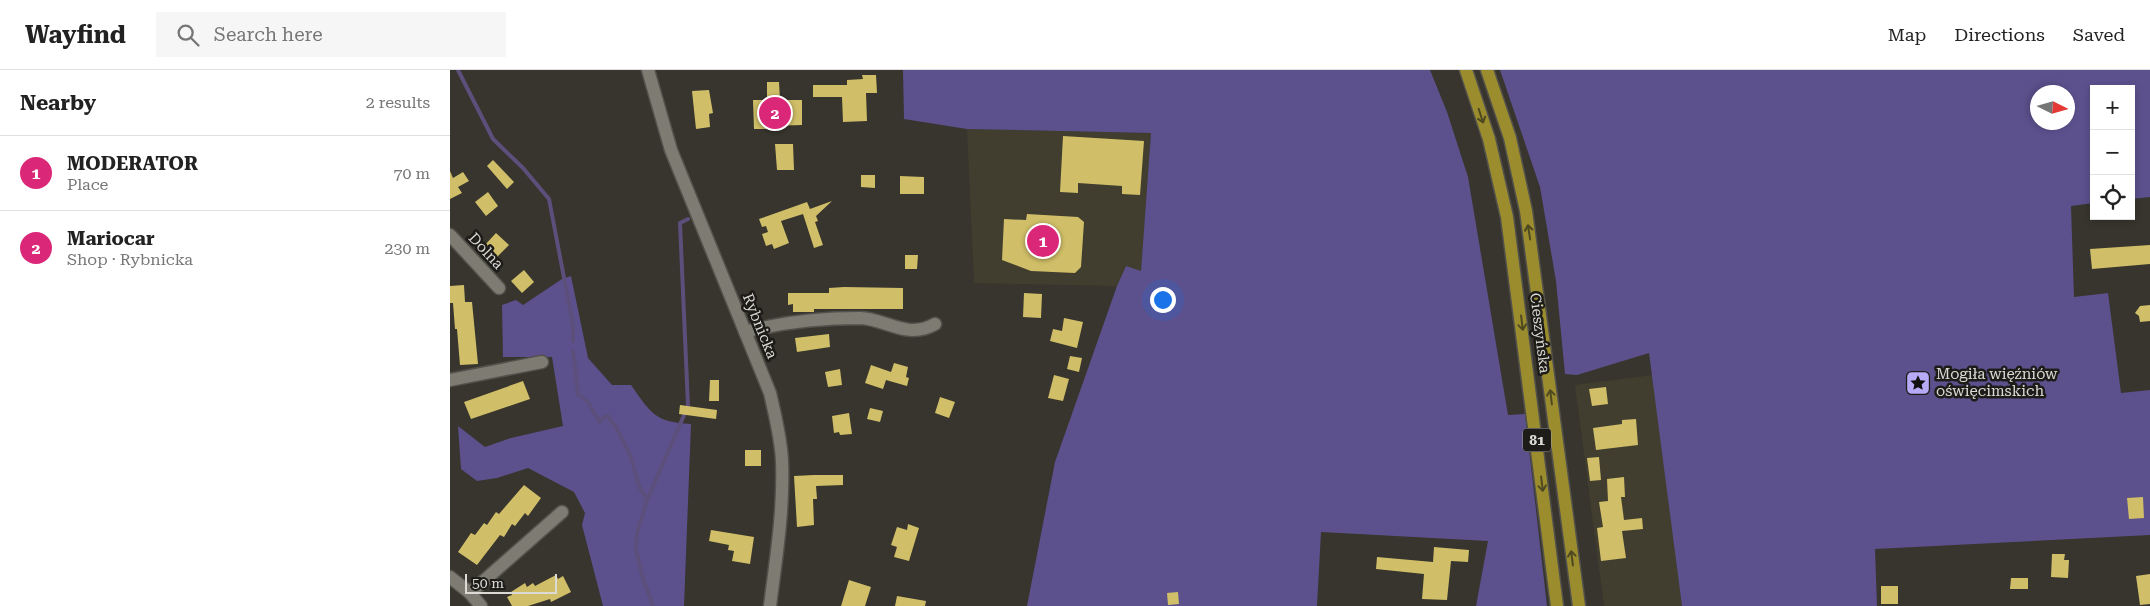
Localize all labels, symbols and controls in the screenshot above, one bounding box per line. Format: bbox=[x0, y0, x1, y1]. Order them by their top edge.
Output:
search box bbox=[156, 12, 506, 57]
text: Wayfind bbox=[25, 21, 126, 49]
icon: search bbox=[174, 21, 202, 49]
text: Search here bbox=[214, 23, 323, 46]
text: Map bbox=[1888, 24, 1926, 45]
text: Directions bbox=[1954, 24, 2045, 45]
text: Saved bbox=[2073, 24, 2125, 45]
north arrow bbox=[2030, 85, 2075, 130]
map controls bbox=[2090, 85, 2135, 220]
button: + bbox=[2090, 85, 2135, 130]
text: Nearby bbox=[20, 91, 96, 115]
text: 2 results bbox=[366, 93, 430, 112]
pin: 2 bbox=[759, 94, 791, 132]
one-way arrow bbox=[1477, 108, 1486, 124]
button: − bbox=[2090, 130, 2135, 175]
text: MODERATOR bbox=[67, 152, 198, 175]
text: 1 bbox=[32, 164, 40, 183]
text: 70 m bbox=[393, 164, 430, 183]
text: Place bbox=[67, 175, 108, 194]
button: locate bbox=[2090, 175, 2135, 220]
pin: 1 bbox=[1027, 222, 1059, 260]
one-way arrow bbox=[1524, 225, 1534, 241]
text: Mariocar bbox=[67, 227, 155, 250]
street label: Dolna bbox=[465, 229, 507, 273]
text: 2 bbox=[32, 239, 40, 258]
text: 230 m bbox=[384, 239, 430, 258]
text: Shop · Rybnicka bbox=[67, 250, 193, 269]
your location bbox=[1150, 287, 1176, 313]
street label: Rybnicka bbox=[739, 291, 781, 361]
street label: Cieszyńska bbox=[1526, 292, 1554, 374]
one-way arrow bbox=[1517, 315, 1527, 331]
place label: Mogiła więźniów oświęcimskich bbox=[1936, 365, 2058, 400]
place icon: Mogiła więźniów oświęcimskich bbox=[1905, 370, 1931, 396]
one-way arrow bbox=[1546, 389, 1556, 405]
road number: 81 bbox=[1523, 428, 1551, 452]
one-way arrow bbox=[1537, 476, 1547, 492]
one-way arrow bbox=[1567, 550, 1577, 566]
scale bar bbox=[465, 571, 558, 594]
text: 50 m bbox=[472, 575, 504, 591]

